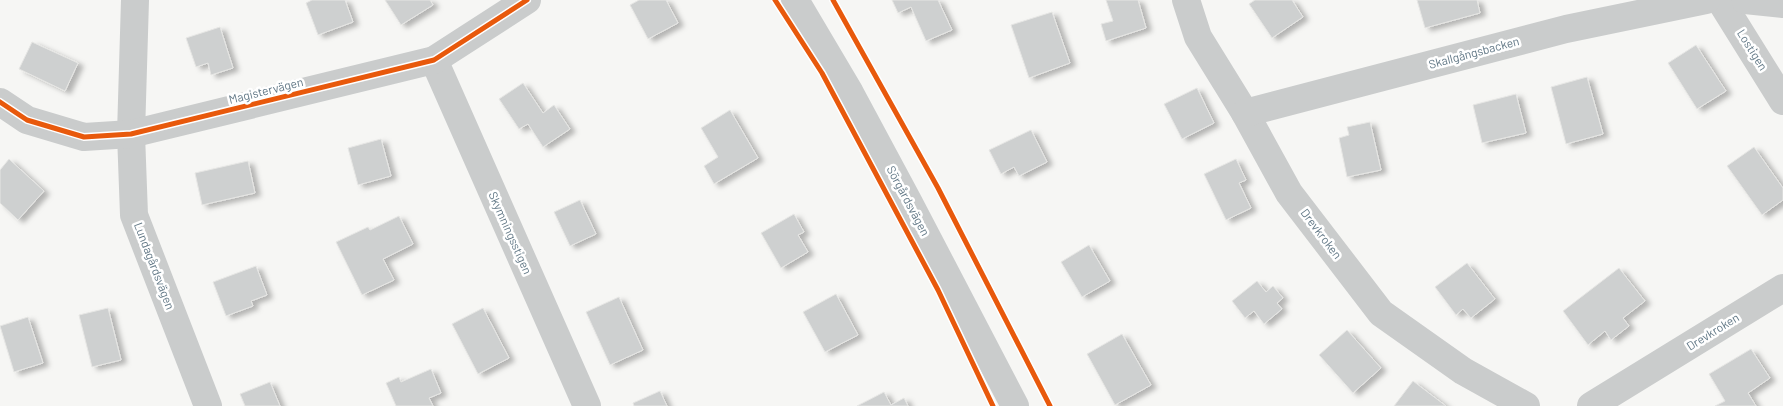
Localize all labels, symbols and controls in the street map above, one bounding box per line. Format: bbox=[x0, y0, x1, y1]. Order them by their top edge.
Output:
street label: Lostigen bbox=[1735, 26, 1771, 73]
street label: Skallgångsbacken bbox=[1427, 33, 1521, 71]
street label: Magistervägen bbox=[227, 74, 304, 106]
street label: Sörgårdsvägen bbox=[885, 163, 933, 238]
street label: Skymningsstigen bbox=[486, 189, 535, 276]
street label: Drevkroken bbox=[1298, 206, 1345, 261]
street label: Lundagårdsvägen bbox=[132, 220, 178, 311]
street label: Drevkroken bbox=[1684, 310, 1741, 353]

